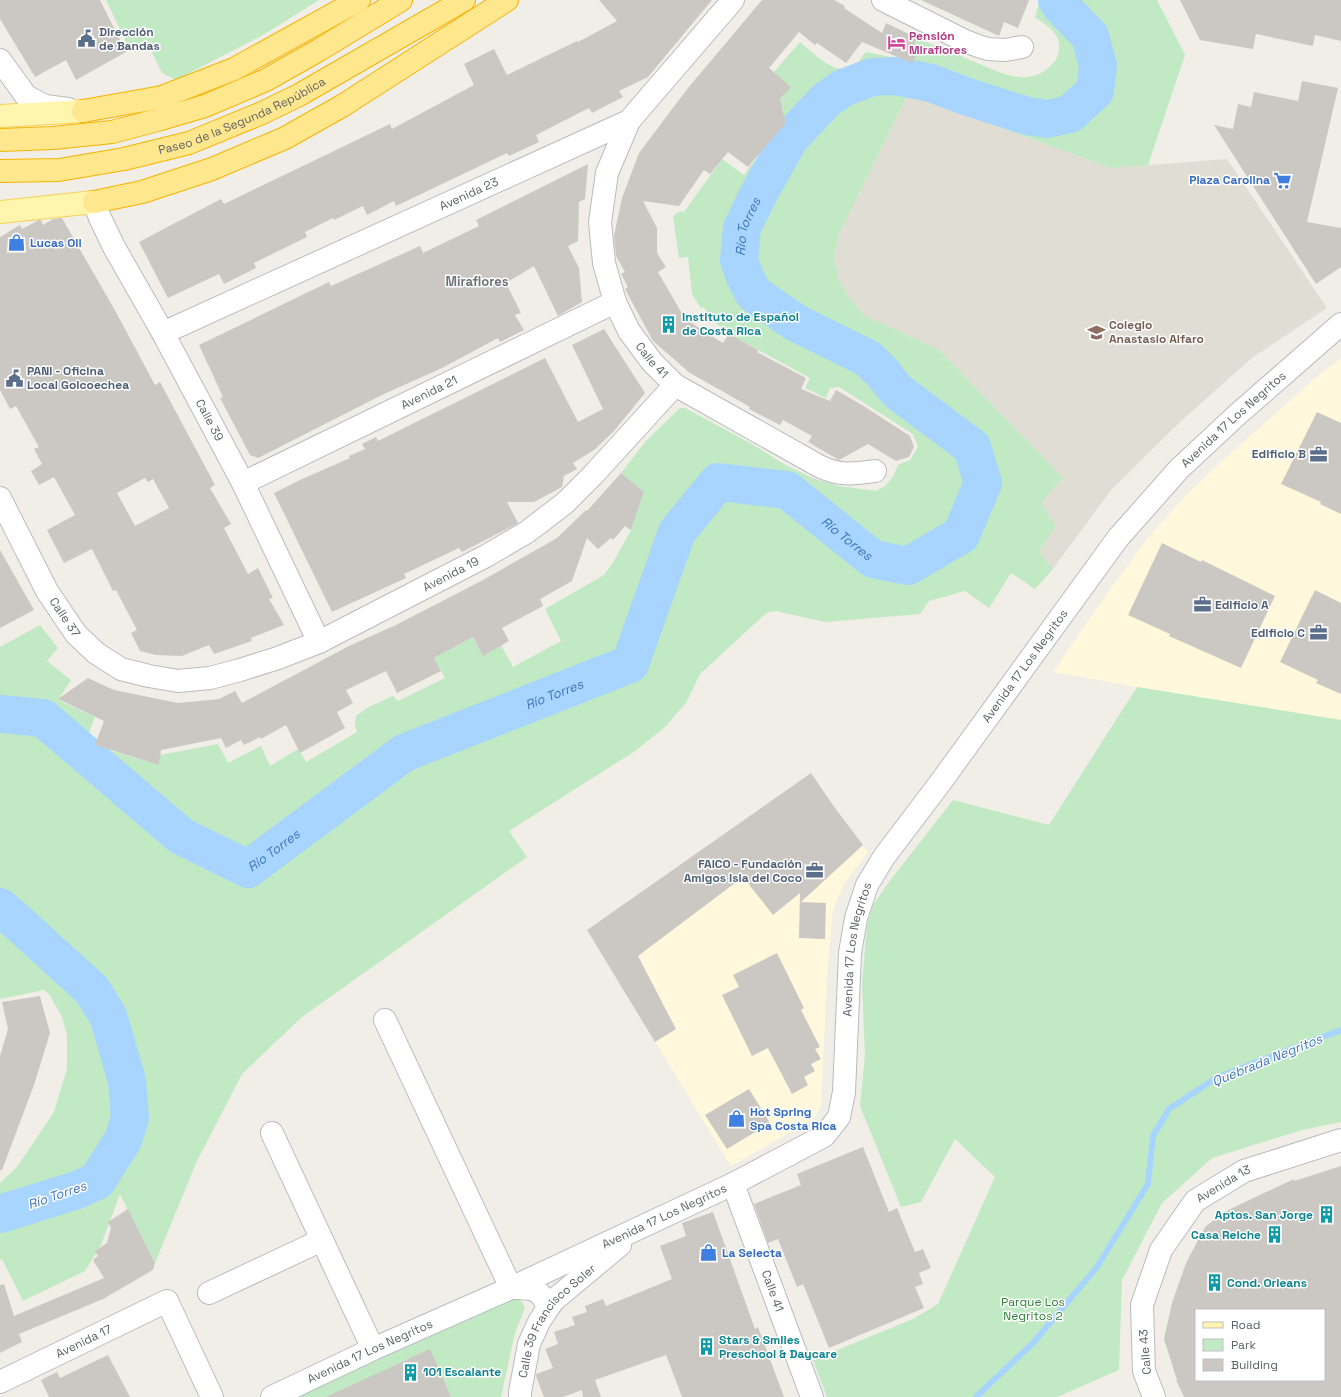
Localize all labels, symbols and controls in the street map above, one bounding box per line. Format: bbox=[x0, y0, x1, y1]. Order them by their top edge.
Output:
place label: Dirección de Bandas bbox=[99, 24, 160, 54]
place label: Pensión Miraflores bbox=[909, 28, 967, 58]
public building icon: Dirección de Bandas bbox=[76, 29, 96, 49]
hotel icon: Pensión Miraflores bbox=[886, 33, 906, 53]
street label: Paseo de la Segunda República bbox=[157, 73, 329, 158]
supermarket icon: Plaza Carolina bbox=[1273, 170, 1293, 190]
place label: Plaza Carolina bbox=[1189, 172, 1270, 188]
street label: Avenida 23 bbox=[437, 173, 501, 214]
water label: Río Torres bbox=[731, 193, 765, 257]
shop icon: Lucas Oil bbox=[7, 233, 27, 253]
place label: Lucas Oil bbox=[30, 235, 82, 251]
district label: Miraflores bbox=[446, 273, 509, 290]
place label: Instituto de Español de Costa Rica bbox=[682, 309, 799, 339]
building icon: Instituto de Español de Costa Rica bbox=[659, 314, 679, 334]
place label: Colegio Anastasio Alfaro bbox=[1109, 317, 1204, 347]
school or university icon: Colegio Anastasio Alfaro bbox=[1086, 322, 1106, 342]
street label: Calle 41 bbox=[632, 339, 672, 382]
place label: PANI - Oficina Local Goicoechea bbox=[27, 363, 129, 393]
public building icon: PANI - Oficina Local Goicoechea bbox=[4, 368, 24, 388]
street label: Avenida 17 Los Negritos bbox=[1178, 368, 1289, 471]
street label: Avenida 21 bbox=[398, 372, 460, 413]
street label: Calle 39 bbox=[192, 396, 227, 444]
office icon: Edificio B bbox=[1309, 444, 1329, 464]
place label: Edificio B bbox=[1252, 446, 1306, 462]
water label: Río Torres bbox=[818, 512, 877, 565]
street label: Avenida 19 bbox=[420, 553, 482, 595]
street label: Calle 37 bbox=[46, 594, 84, 641]
office icon: Edificio A bbox=[1192, 595, 1212, 615]
place label: Edificio A bbox=[1215, 597, 1269, 613]
street label: Avenida 17 Los Negritos bbox=[978, 606, 1072, 726]
office icon: Edificio C bbox=[1308, 623, 1328, 643]
place label: Edificio C bbox=[1251, 625, 1305, 641]
water label: Río Torres bbox=[522, 674, 586, 713]
water label: Río Torres bbox=[244, 824, 304, 875]
place label: FAICO - Fundación Amigos Isla del Coco bbox=[684, 856, 802, 886]
office icon: FAICO - Fundación Amigos Isla del Coco bbox=[805, 861, 825, 881]
street label: Avenida 17 Los Negritos bbox=[839, 880, 875, 1017]
water label: Quebrada Negritos bbox=[1209, 1030, 1326, 1090]
place label: Hot Spring Spa Costa Rica bbox=[750, 1104, 836, 1134]
shop icon: Hot Spring Spa Costa Rica bbox=[727, 1109, 747, 1129]
street label: Avenida 13 bbox=[1193, 1161, 1252, 1206]
water label: Río Torres bbox=[25, 1177, 90, 1213]
street label: Avenida 17 Los Negritos bbox=[599, 1180, 729, 1252]
building icon: Aptos. San Jorge bbox=[1316, 1205, 1336, 1225]
place label: Aptos. San Jorge bbox=[1215, 1207, 1313, 1223]
building icon: Casa Reiche bbox=[1264, 1225, 1284, 1245]
place label: Casa Reiche bbox=[1191, 1227, 1261, 1243]
shop icon: La Selecta bbox=[699, 1243, 719, 1263]
place label: La Selecta bbox=[722, 1245, 782, 1261]
street label: Calle 39 Francisco Soler bbox=[515, 1260, 599, 1379]
street label: Calle 41 bbox=[758, 1268, 788, 1314]
building icon: Cond. Orleans bbox=[1204, 1273, 1224, 1293]
place label: Cond. Orleans bbox=[1227, 1275, 1307, 1291]
park label: Parque Los Negritos 2 bbox=[1001, 1294, 1065, 1324]
legend bbox=[1195, 1309, 1325, 1381]
street label: Avenida 17 Los Negritos bbox=[305, 1316, 435, 1387]
text: Road bbox=[1231, 1317, 1260, 1333]
street label: Avenida 17 bbox=[53, 1321, 115, 1362]
street label: Calle 43 bbox=[1135, 1329, 1155, 1375]
place label: Stars & Smiles Preschool & Daycare bbox=[719, 1332, 837, 1362]
building icon: Stars & Smiles Preschool & Daycare bbox=[696, 1337, 716, 1357]
text: Park bbox=[1231, 1337, 1256, 1353]
text: Building bbox=[1231, 1357, 1278, 1373]
building icon: 101 Escalante bbox=[400, 1362, 420, 1382]
place label: 101 Escalante bbox=[423, 1364, 501, 1380]

